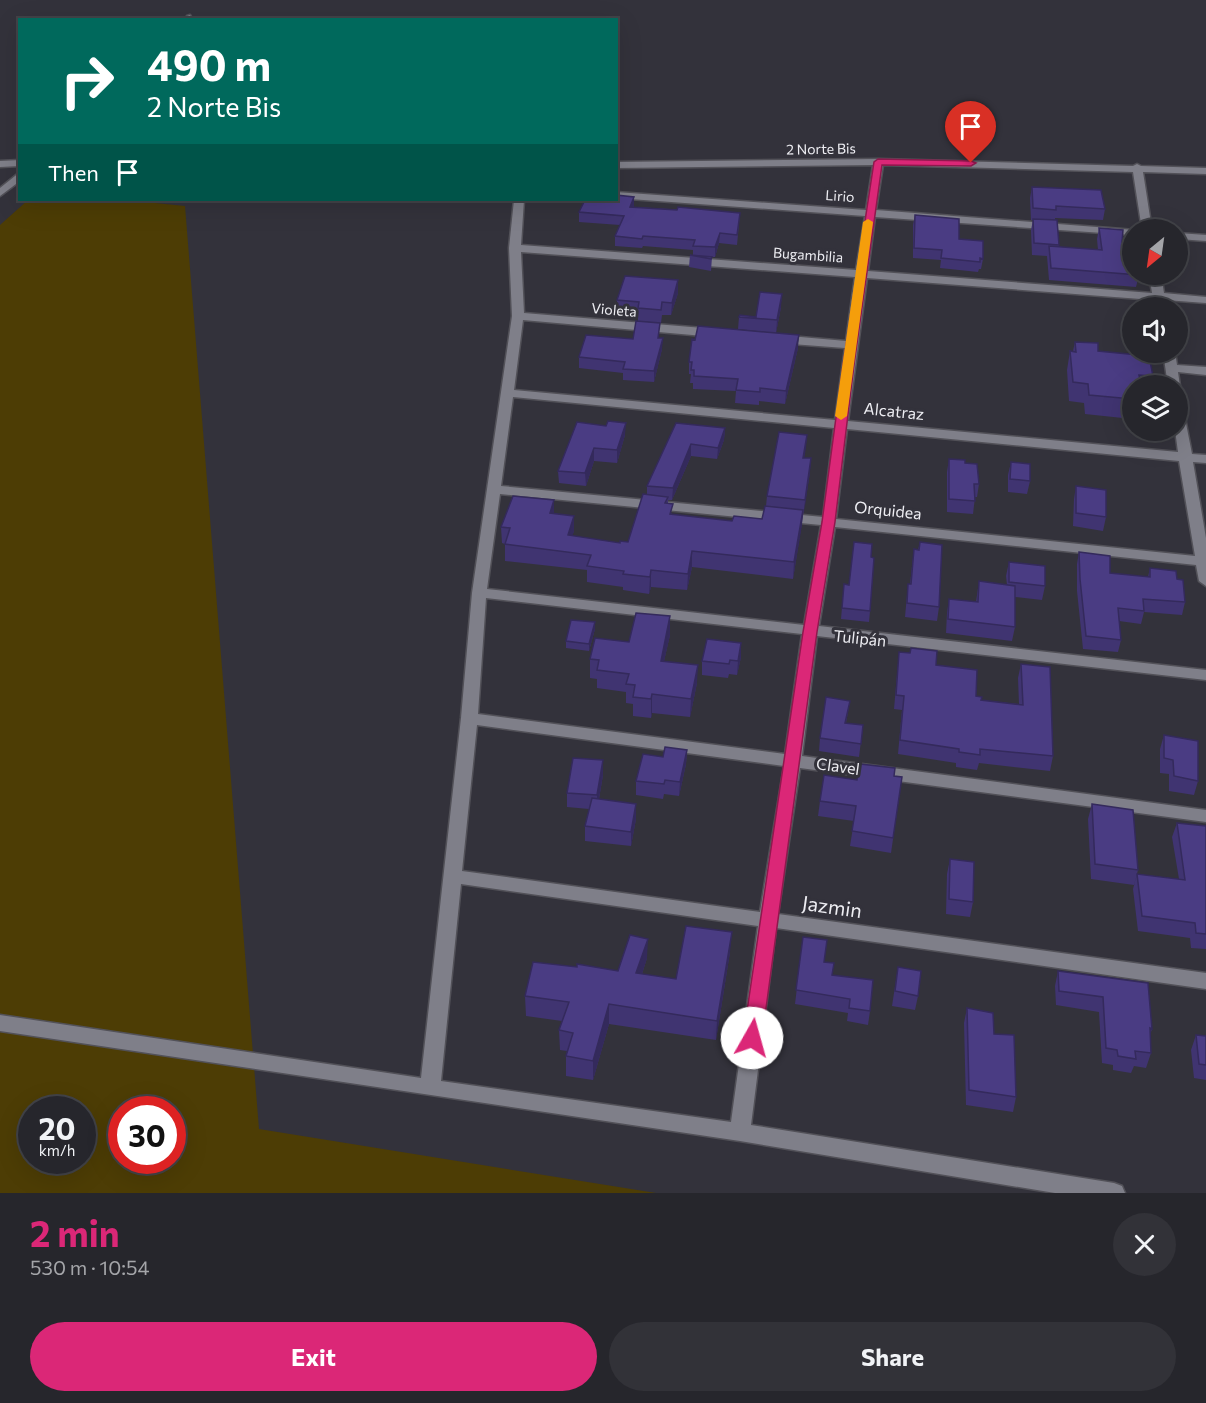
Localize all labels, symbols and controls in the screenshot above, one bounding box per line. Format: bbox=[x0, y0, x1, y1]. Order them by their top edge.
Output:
text: 490 m bbox=[147, 38, 271, 90]
icon: right bbox=[48, 42, 126, 120]
text: 2 Norte Bis bbox=[147, 90, 281, 123]
pin bbox=[945, 101, 996, 163]
icon: arrive bbox=[954, 110, 987, 143]
street label: 2 Norte Bis bbox=[786, 139, 856, 158]
icon: arrive bbox=[111, 156, 144, 189]
text: Then bbox=[48, 159, 99, 186]
street label: Lirio bbox=[825, 186, 855, 205]
north arrow bbox=[1122, 219, 1188, 285]
map controls bbox=[1122, 219, 1188, 441]
street label: Bugambilia bbox=[772, 244, 844, 265]
button: sound bbox=[1122, 297, 1188, 363]
street label: Violeta bbox=[591, 299, 637, 320]
button: layers bbox=[1122, 375, 1188, 441]
street label: Alcatraz bbox=[863, 398, 925, 423]
street label: Orquidea bbox=[853, 497, 923, 522]
street label: Tulipán bbox=[833, 625, 887, 650]
street label: Clavel bbox=[815, 753, 861, 778]
street label: Jazmin bbox=[801, 890, 864, 922]
position arrow bbox=[720, 1006, 784, 1070]
speed limit sign: 30 bbox=[108, 1096, 186, 1174]
text: 20 bbox=[39, 1109, 75, 1146]
text: km/h bbox=[39, 1141, 75, 1159]
text: 2 min bbox=[30, 1210, 120, 1254]
button: close bbox=[1113, 1213, 1176, 1276]
text: 530 m · 10:54 bbox=[30, 1255, 149, 1279]
button: Exit bbox=[30, 1322, 597, 1391]
button: Share bbox=[609, 1322, 1176, 1391]

